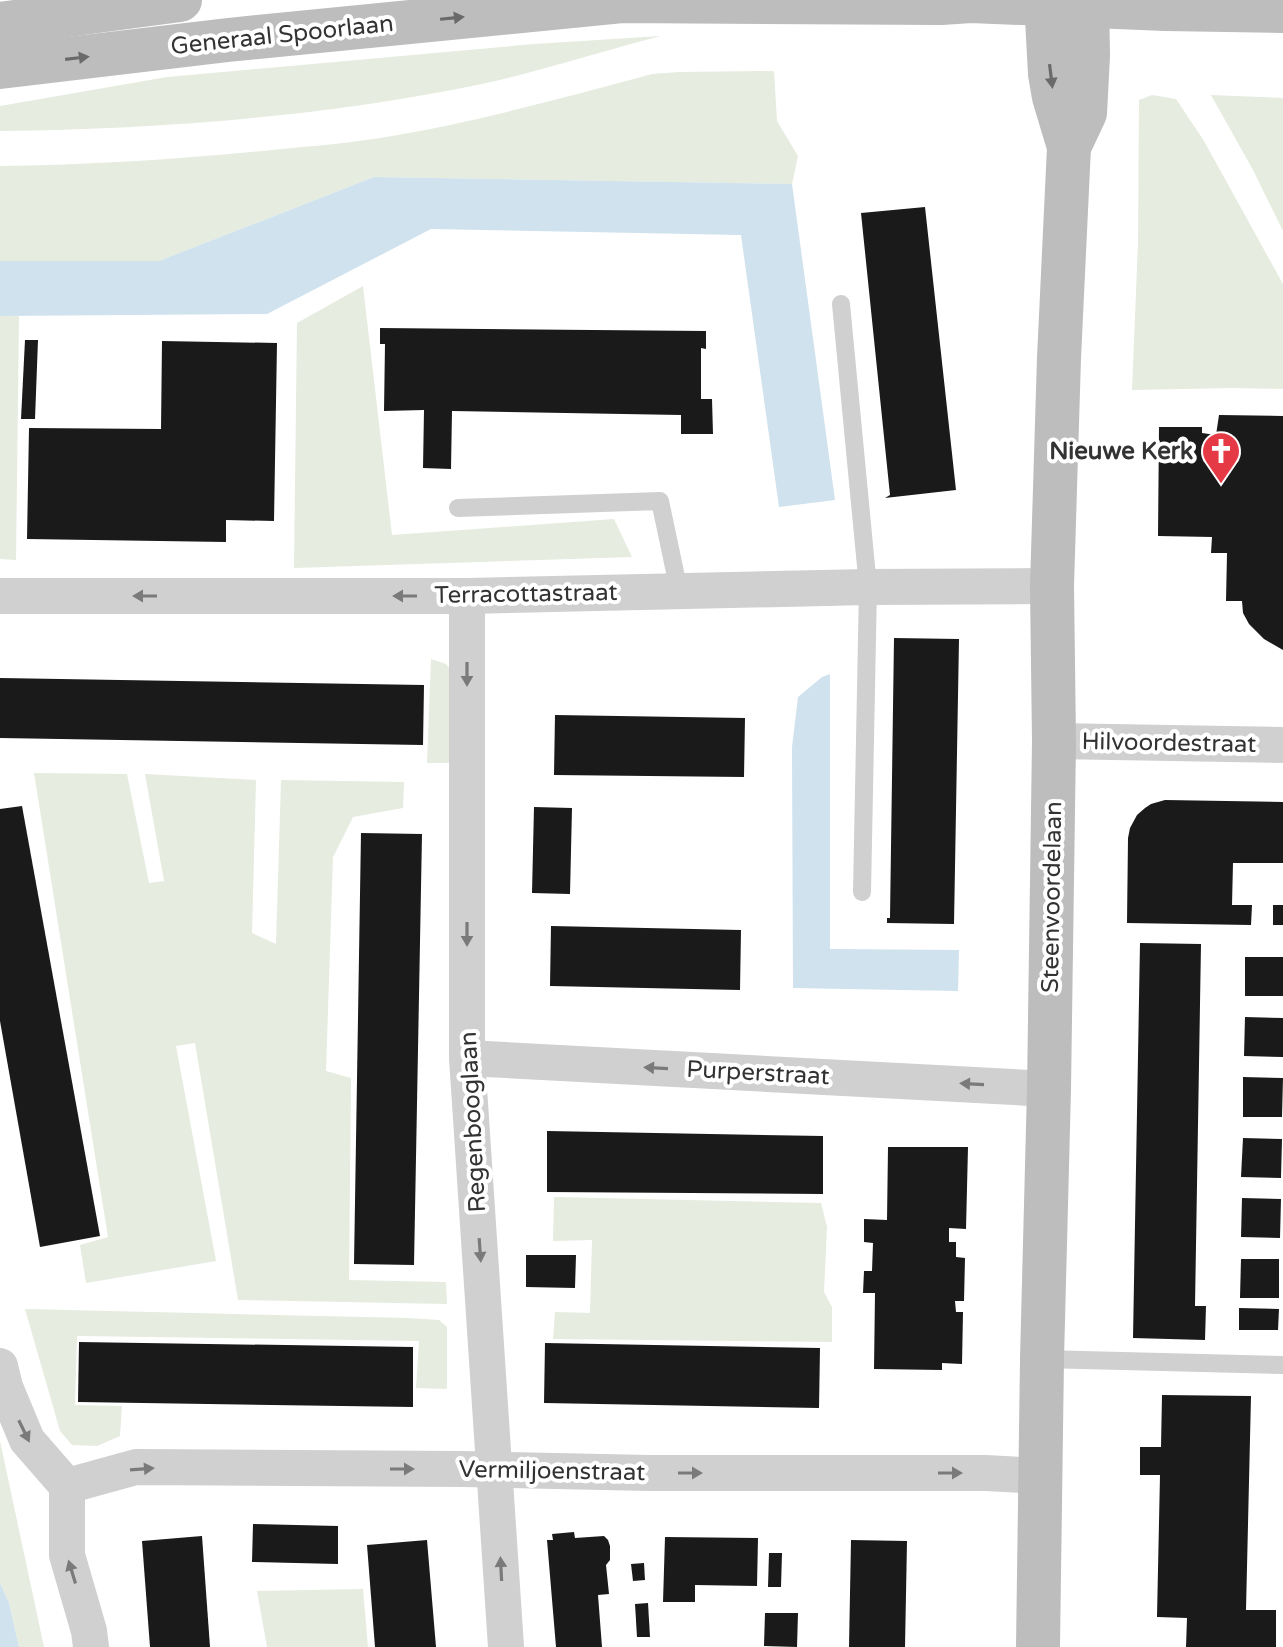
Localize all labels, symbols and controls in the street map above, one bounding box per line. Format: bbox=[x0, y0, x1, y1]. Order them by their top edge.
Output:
street label: Generaal Spoorlaan bbox=[169, 9, 395, 61]
one-way arrow bbox=[439, 11, 464, 24]
one-way arrow bbox=[65, 51, 90, 64]
one-way arrow bbox=[1045, 64, 1058, 89]
church icon: Nieuwe Kerk bbox=[1200, 430, 1242, 485]
place label: Nieuwe Kerk bbox=[1049, 437, 1193, 466]
street label: Terracottastraat bbox=[434, 578, 618, 610]
one-way arrow bbox=[132, 590, 157, 602]
one-way arrow bbox=[392, 590, 417, 602]
one-way arrow bbox=[461, 662, 473, 687]
street label: Hilvoordestraat bbox=[1081, 727, 1257, 759]
street label: Steenvoordelaan bbox=[1036, 801, 1068, 993]
one-way arrow bbox=[461, 922, 473, 947]
street label: Regenbooglaan bbox=[454, 1031, 492, 1213]
street label: Purperstraat bbox=[686, 1055, 830, 1091]
one-way arrow bbox=[643, 1061, 668, 1074]
one-way arrow bbox=[959, 1078, 984, 1091]
one-way arrow bbox=[474, 1238, 487, 1263]
one-way arrow bbox=[17, 1420, 31, 1443]
street label: Vermiljoenstraat bbox=[458, 1455, 646, 1487]
one-way arrow bbox=[130, 1462, 155, 1475]
one-way arrow bbox=[390, 1463, 415, 1475]
one-way arrow bbox=[678, 1467, 703, 1479]
one-way arrow bbox=[938, 1467, 963, 1479]
one-way arrow bbox=[494, 1556, 507, 1581]
one-way arrow bbox=[65, 1559, 78, 1583]

